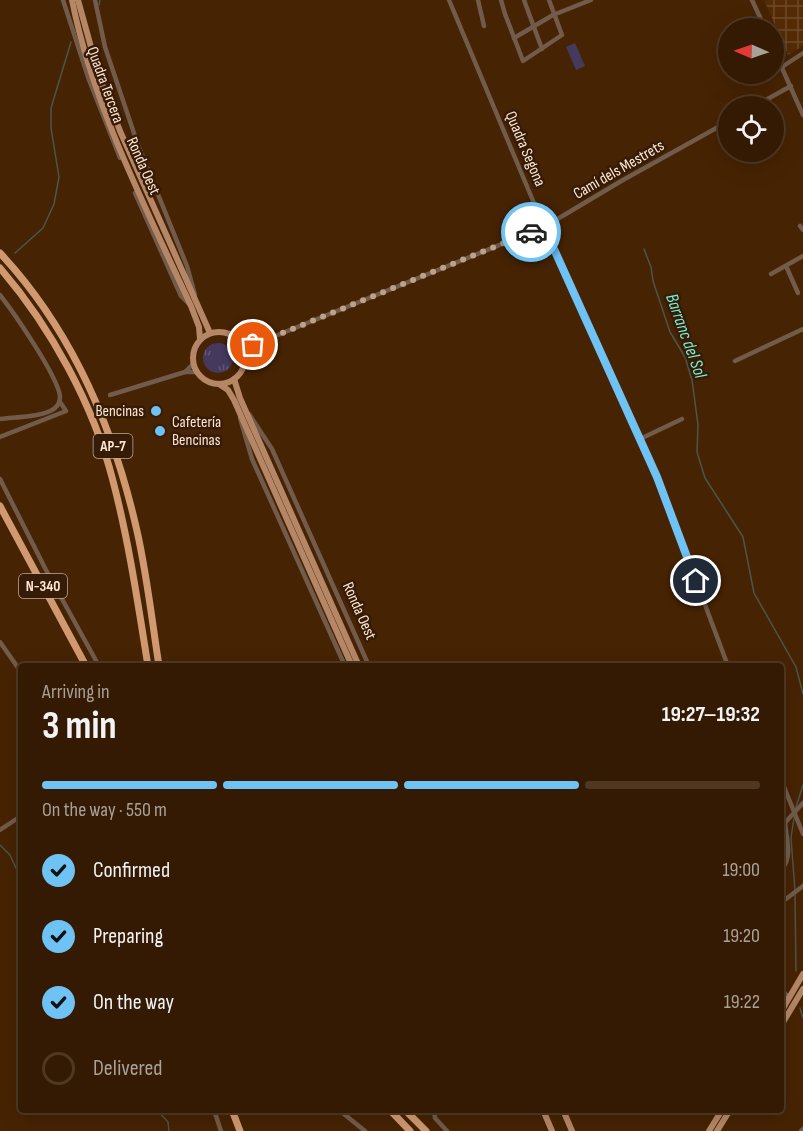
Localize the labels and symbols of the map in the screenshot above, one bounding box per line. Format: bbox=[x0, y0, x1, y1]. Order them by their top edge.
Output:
north arrow bbox=[718, 18, 784, 84]
street label: Quadra Tercera bbox=[82, 44, 128, 126]
street label: Quadra Segona bbox=[501, 109, 549, 189]
street label: Ronda Oest bbox=[122, 134, 164, 198]
street label: Camí dels Mestrets bbox=[570, 136, 668, 204]
courier bbox=[501, 202, 561, 262]
water label: Barranc del Sol bbox=[661, 291, 711, 382]
pin bbox=[227, 319, 278, 370]
place label: Bencinas bbox=[95, 402, 144, 421]
marker: Bencinas bbox=[149, 404, 163, 418]
place label: Cafetería Bencinas bbox=[172, 413, 221, 450]
marker: Cafetería Bencinas bbox=[153, 424, 167, 438]
road number: AP-7 bbox=[94, 434, 132, 458]
pin bbox=[670, 555, 721, 606]
road number: N-340 bbox=[19, 574, 67, 598]
street label: Ronda Oest bbox=[338, 579, 380, 643]

